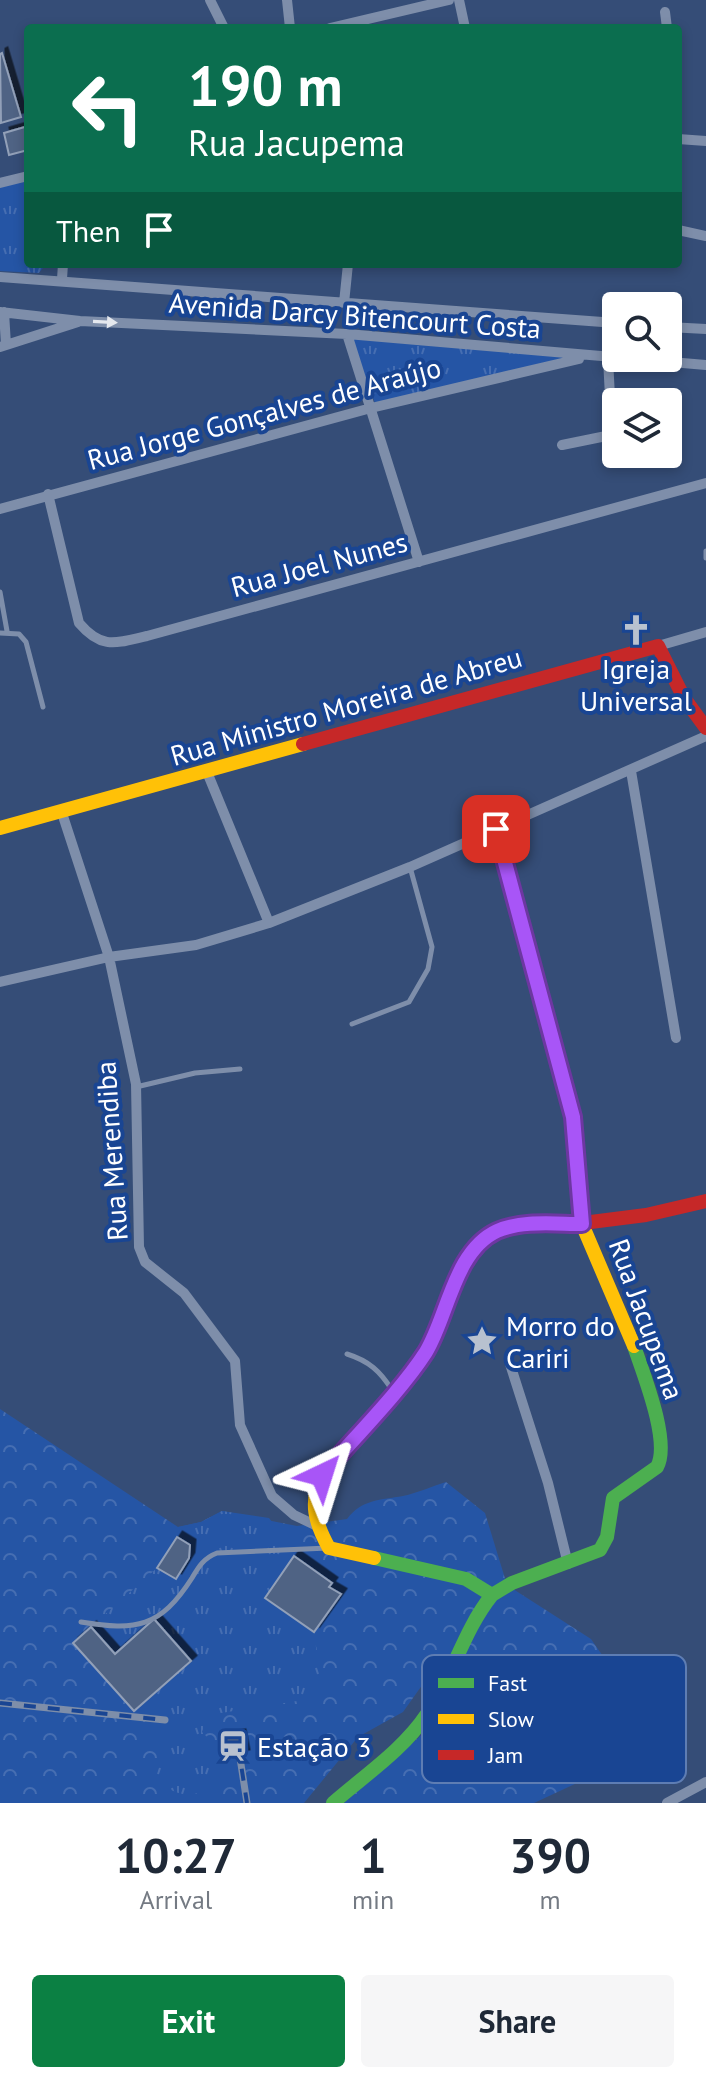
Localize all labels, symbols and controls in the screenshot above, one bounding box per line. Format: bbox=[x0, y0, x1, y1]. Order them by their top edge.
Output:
text: 190 m bbox=[188, 49, 343, 121]
icon: left bbox=[56, 56, 160, 160]
text: Rua Jacupema bbox=[188, 119, 405, 166]
icon: arrive bbox=[137, 208, 181, 252]
text: Then bbox=[56, 211, 121, 250]
street label: Avenida Darcy Bitencourt Costa bbox=[168, 284, 542, 346]
map controls bbox=[602, 292, 682, 468]
button: search bbox=[602, 292, 682, 372]
one-way arrow bbox=[93, 316, 118, 329]
street label: Rua Jorge Gonçalves de Araújo bbox=[83, 348, 445, 478]
button: layers bbox=[602, 388, 682, 468]
street label: Rua Joel Nunes bbox=[227, 523, 411, 605]
church icon: Igreja Universal bbox=[619, 613, 653, 647]
street label: Rua Ministro Moreira de Abreu bbox=[166, 638, 526, 774]
place label: Igreja Universal bbox=[580, 650, 692, 719]
pin bbox=[462, 795, 530, 863]
icon: arrive bbox=[474, 807, 518, 851]
street label: Rua Merendiba bbox=[86, 1060, 136, 1242]
street label: Rua Jacupema bbox=[601, 1233, 693, 1405]
place label: Morro do Cariri bbox=[506, 1307, 615, 1376]
place icon: Morro do Cariri bbox=[465, 1324, 499, 1358]
position arrow bbox=[280, 1433, 364, 1517]
legend bbox=[422, 1655, 686, 1783]
text: Fast bbox=[488, 1669, 528, 1697]
text: Slow bbox=[488, 1705, 534, 1733]
place label: Estação 3 bbox=[257, 1728, 371, 1765]
station icon: Estação 3 bbox=[216, 1729, 250, 1763]
text: Jam bbox=[487, 1741, 523, 1769]
text: 10:27 bbox=[115, 1824, 237, 1886]
text: 1 bbox=[359, 1824, 387, 1886]
text: 390 bbox=[509, 1824, 591, 1886]
text: Arrival bbox=[140, 1883, 212, 1916]
text: min bbox=[352, 1883, 394, 1916]
text: m bbox=[540, 1883, 561, 1916]
button: Exit bbox=[32, 1975, 345, 2067]
button: Share bbox=[361, 1975, 674, 2067]

